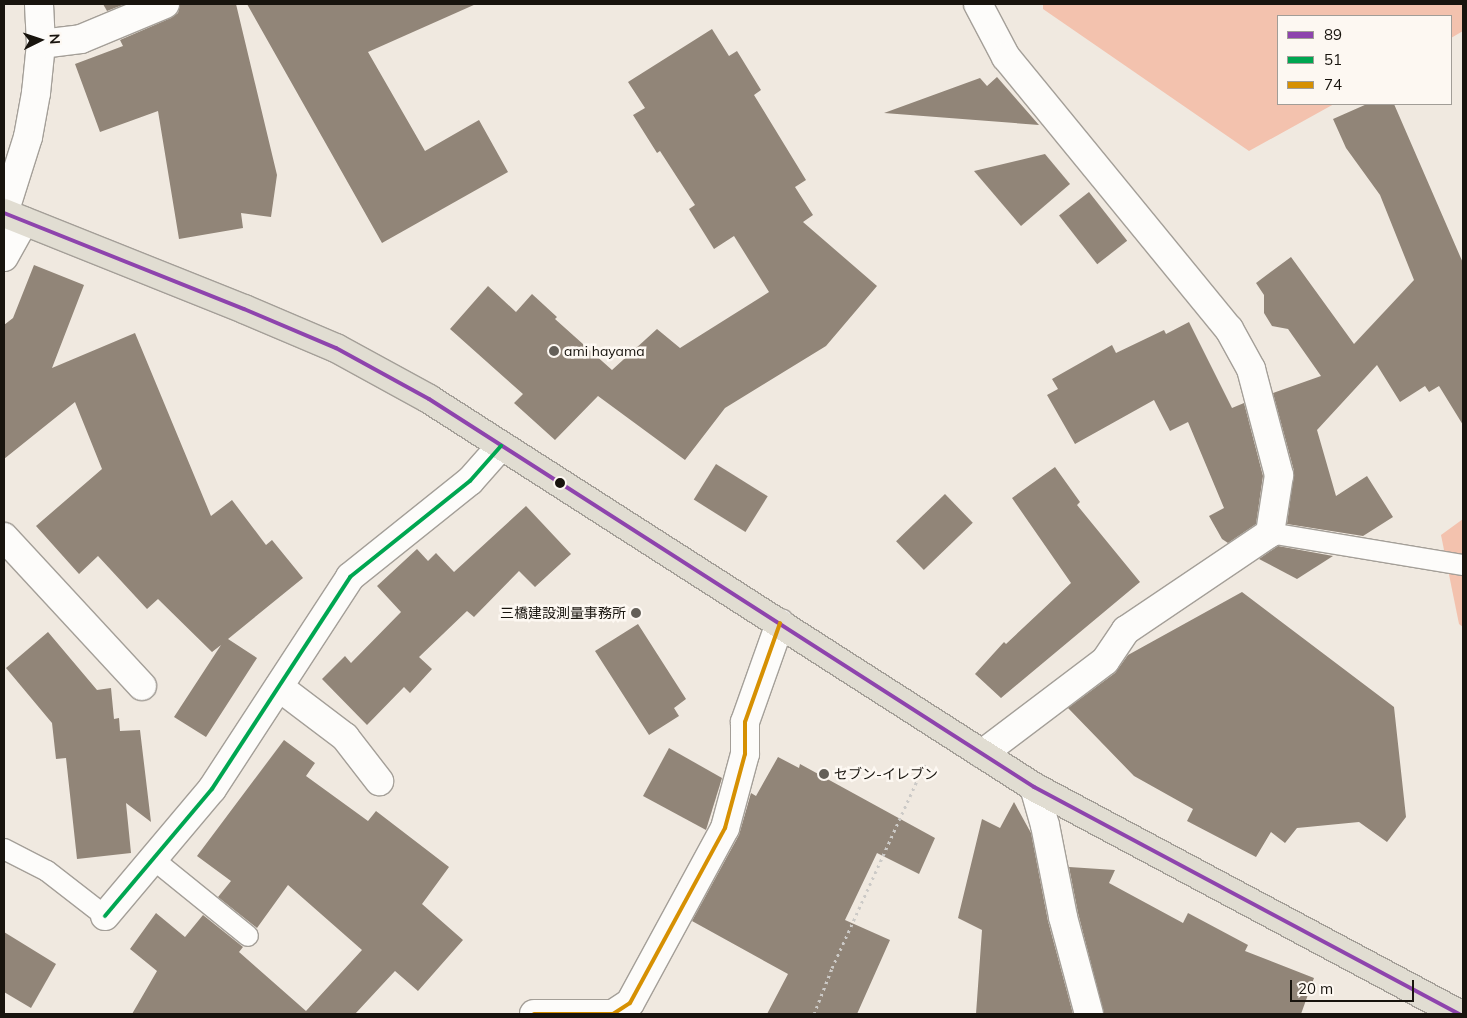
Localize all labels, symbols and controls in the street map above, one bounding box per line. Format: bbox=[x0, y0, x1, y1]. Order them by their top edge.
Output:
north arrow bbox=[15, 15, 65, 65]
legend bbox=[1277, 15, 1452, 105]
text: 89 bbox=[1324, 25, 1342, 44]
text: N bbox=[46, 33, 64, 45]
text: 51 bbox=[1324, 50, 1342, 69]
text: 74 bbox=[1324, 75, 1342, 94]
place label: ami hayama bbox=[564, 343, 645, 359]
marker: ami hayama bbox=[548, 345, 560, 357]
unlabelled marker bbox=[555, 478, 565, 488]
place label: 三橋建設測量事務所 bbox=[500, 605, 626, 621]
marker: 三橋建設測量事務所 bbox=[630, 607, 642, 619]
place label: セブン-イレブン bbox=[834, 766, 938, 782]
marker: セブン-イレブン bbox=[818, 768, 830, 780]
scale bar bbox=[1292, 970, 1416, 1002]
text: 20 m bbox=[1298, 979, 1333, 998]

